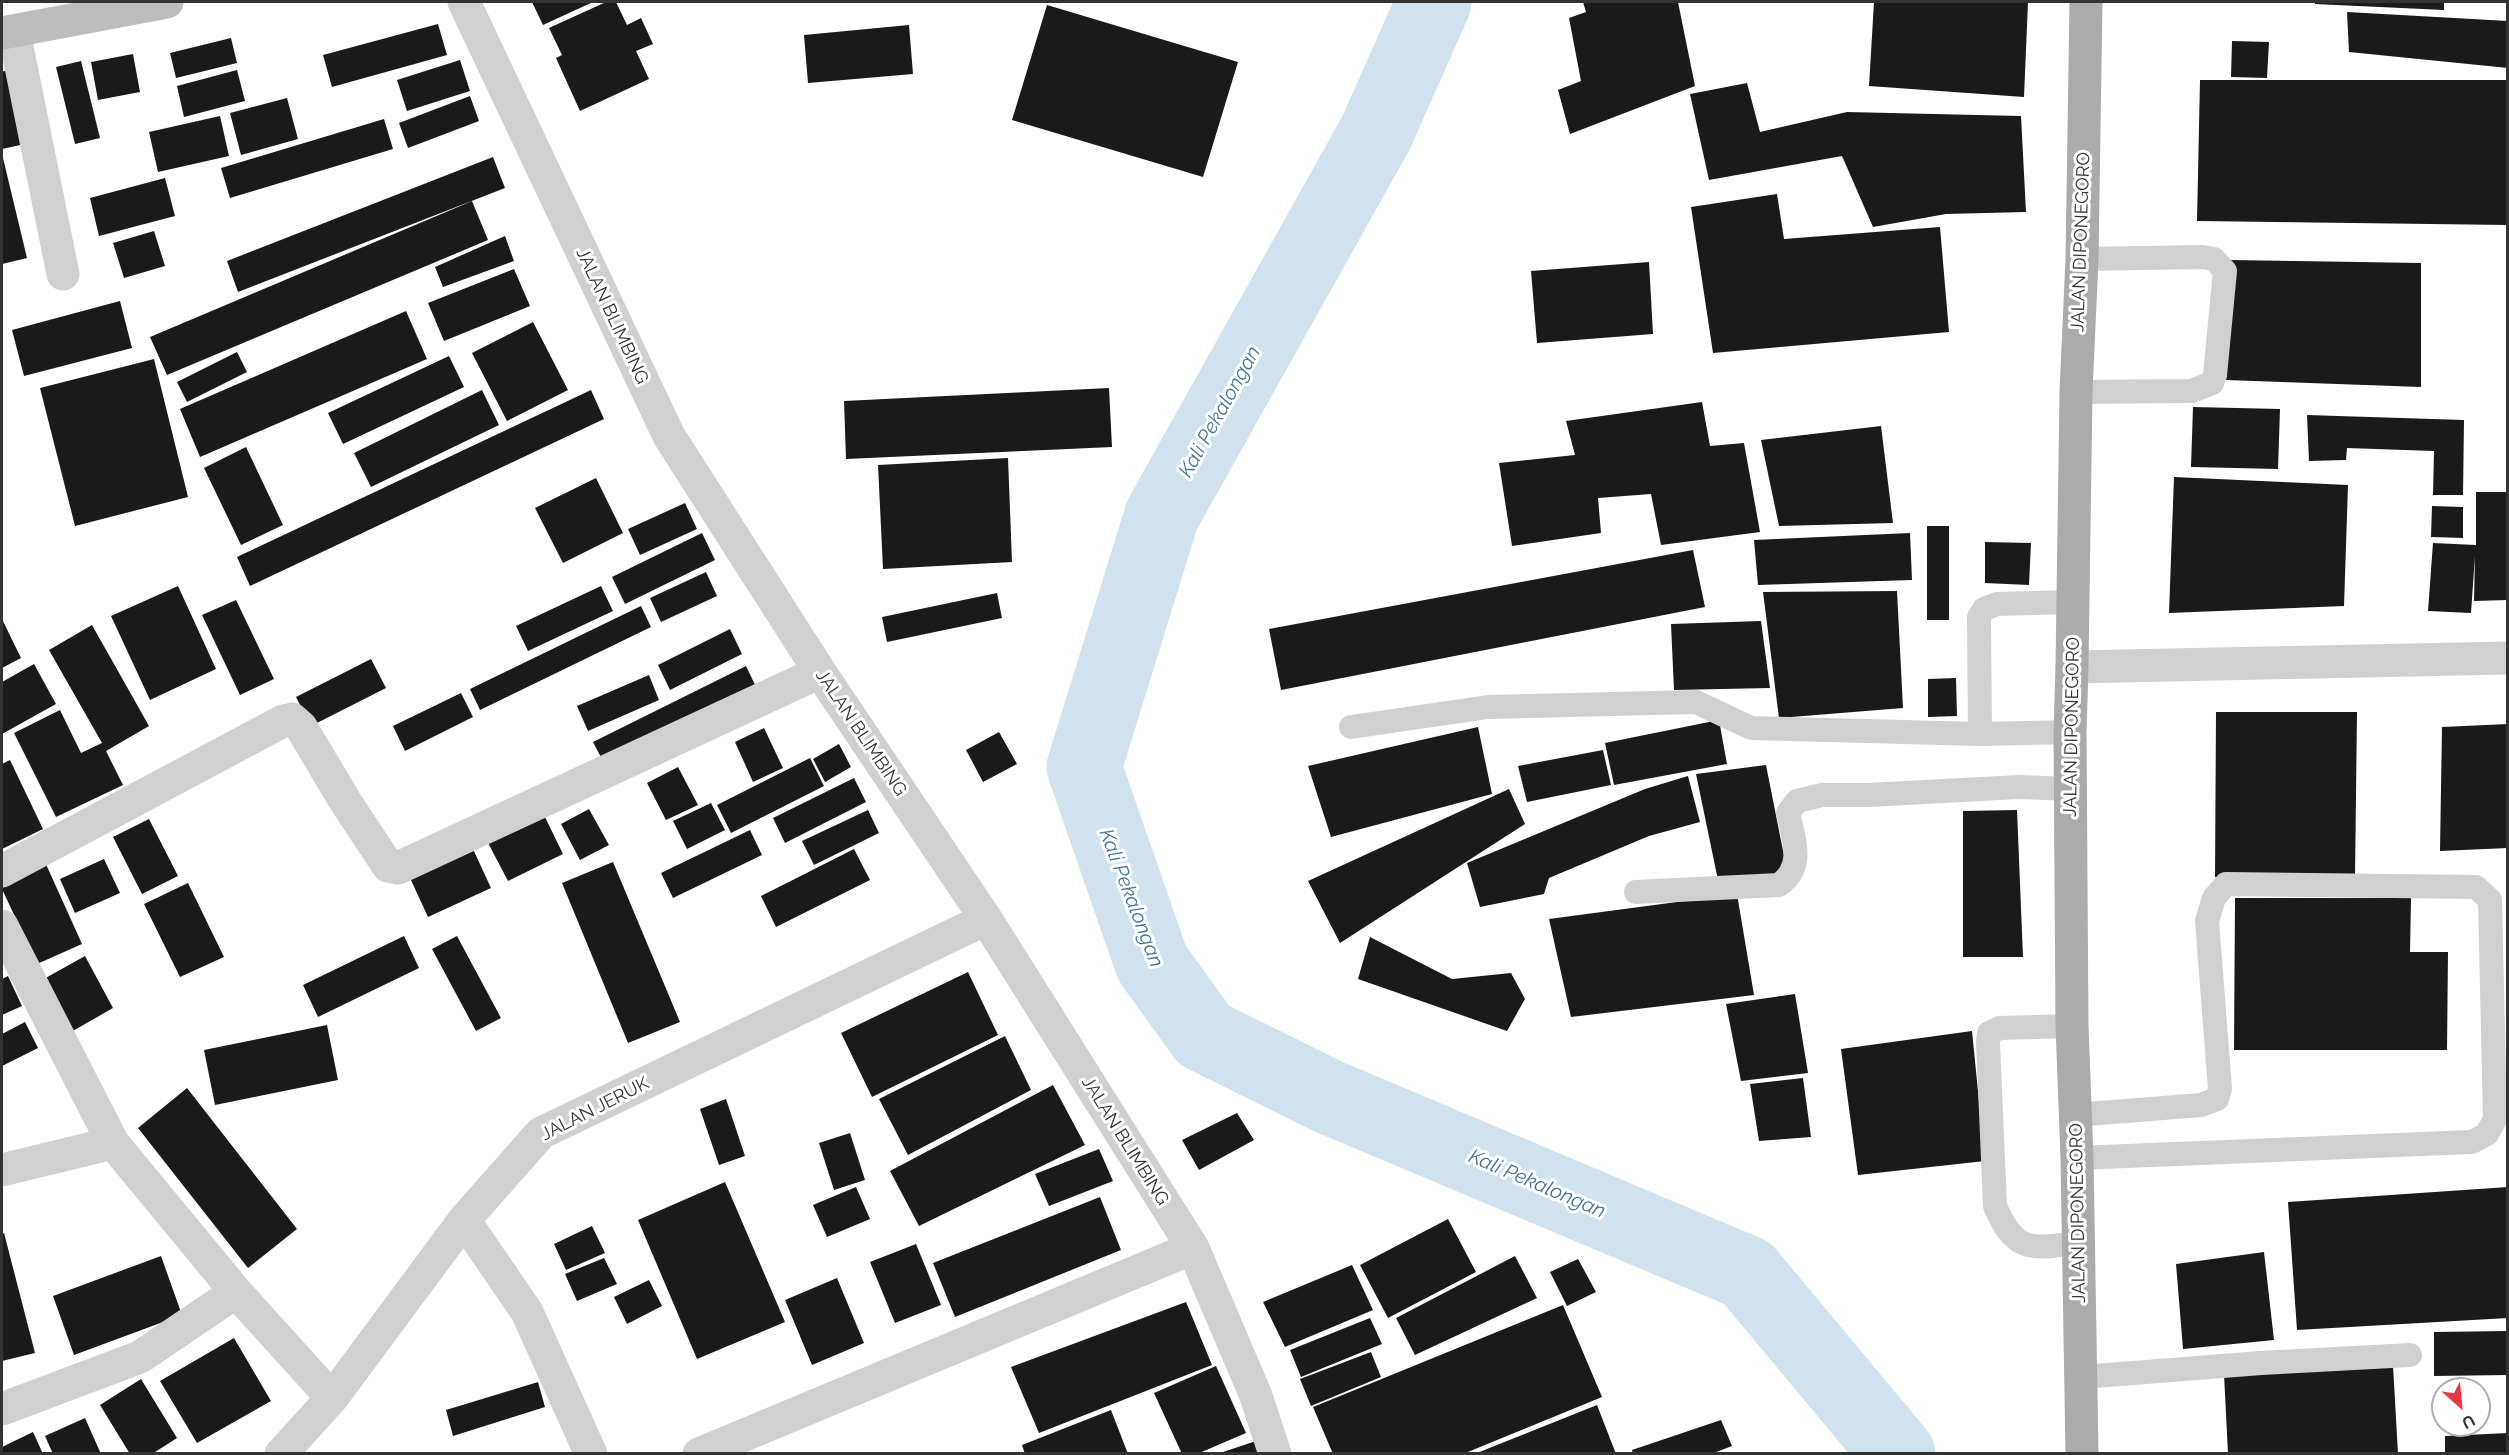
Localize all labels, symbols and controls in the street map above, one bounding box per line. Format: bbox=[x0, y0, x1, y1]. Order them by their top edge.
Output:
street label: JALAN DIPONEGORO bbox=[2067, 152, 2095, 332]
street label: JALAN BLIMBING bbox=[571, 245, 653, 387]
water label: Kali Pekalongan bbox=[1174, 342, 1266, 482]
street label: JALAN DIPONEGORO bbox=[2060, 637, 2084, 817]
street label: JALAN BLIMBING bbox=[811, 666, 911, 800]
water label: Kali Pekalongan bbox=[1094, 826, 1168, 970]
street label: JALAN JERUK bbox=[537, 1073, 653, 1145]
street label: JALAN BLIMBING bbox=[1077, 1073, 1173, 1209]
street label: JALAN DIPONEGORO bbox=[2066, 1123, 2090, 1303]
water label: Kali Pekalongan bbox=[1465, 1144, 1609, 1224]
north arrow bbox=[2431, 1377, 2491, 1437]
text: U bbox=[2459, 1411, 2478, 1433]

